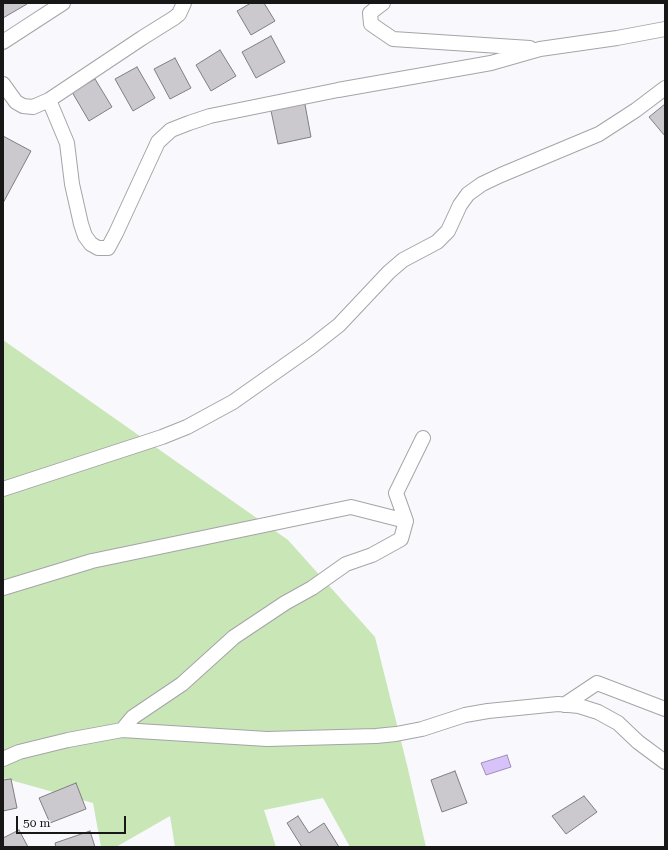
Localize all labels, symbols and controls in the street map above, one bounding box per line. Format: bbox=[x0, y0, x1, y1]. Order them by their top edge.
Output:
scale bar bbox=[18, 808, 128, 834]
text: 50 m bbox=[23, 816, 50, 830]

